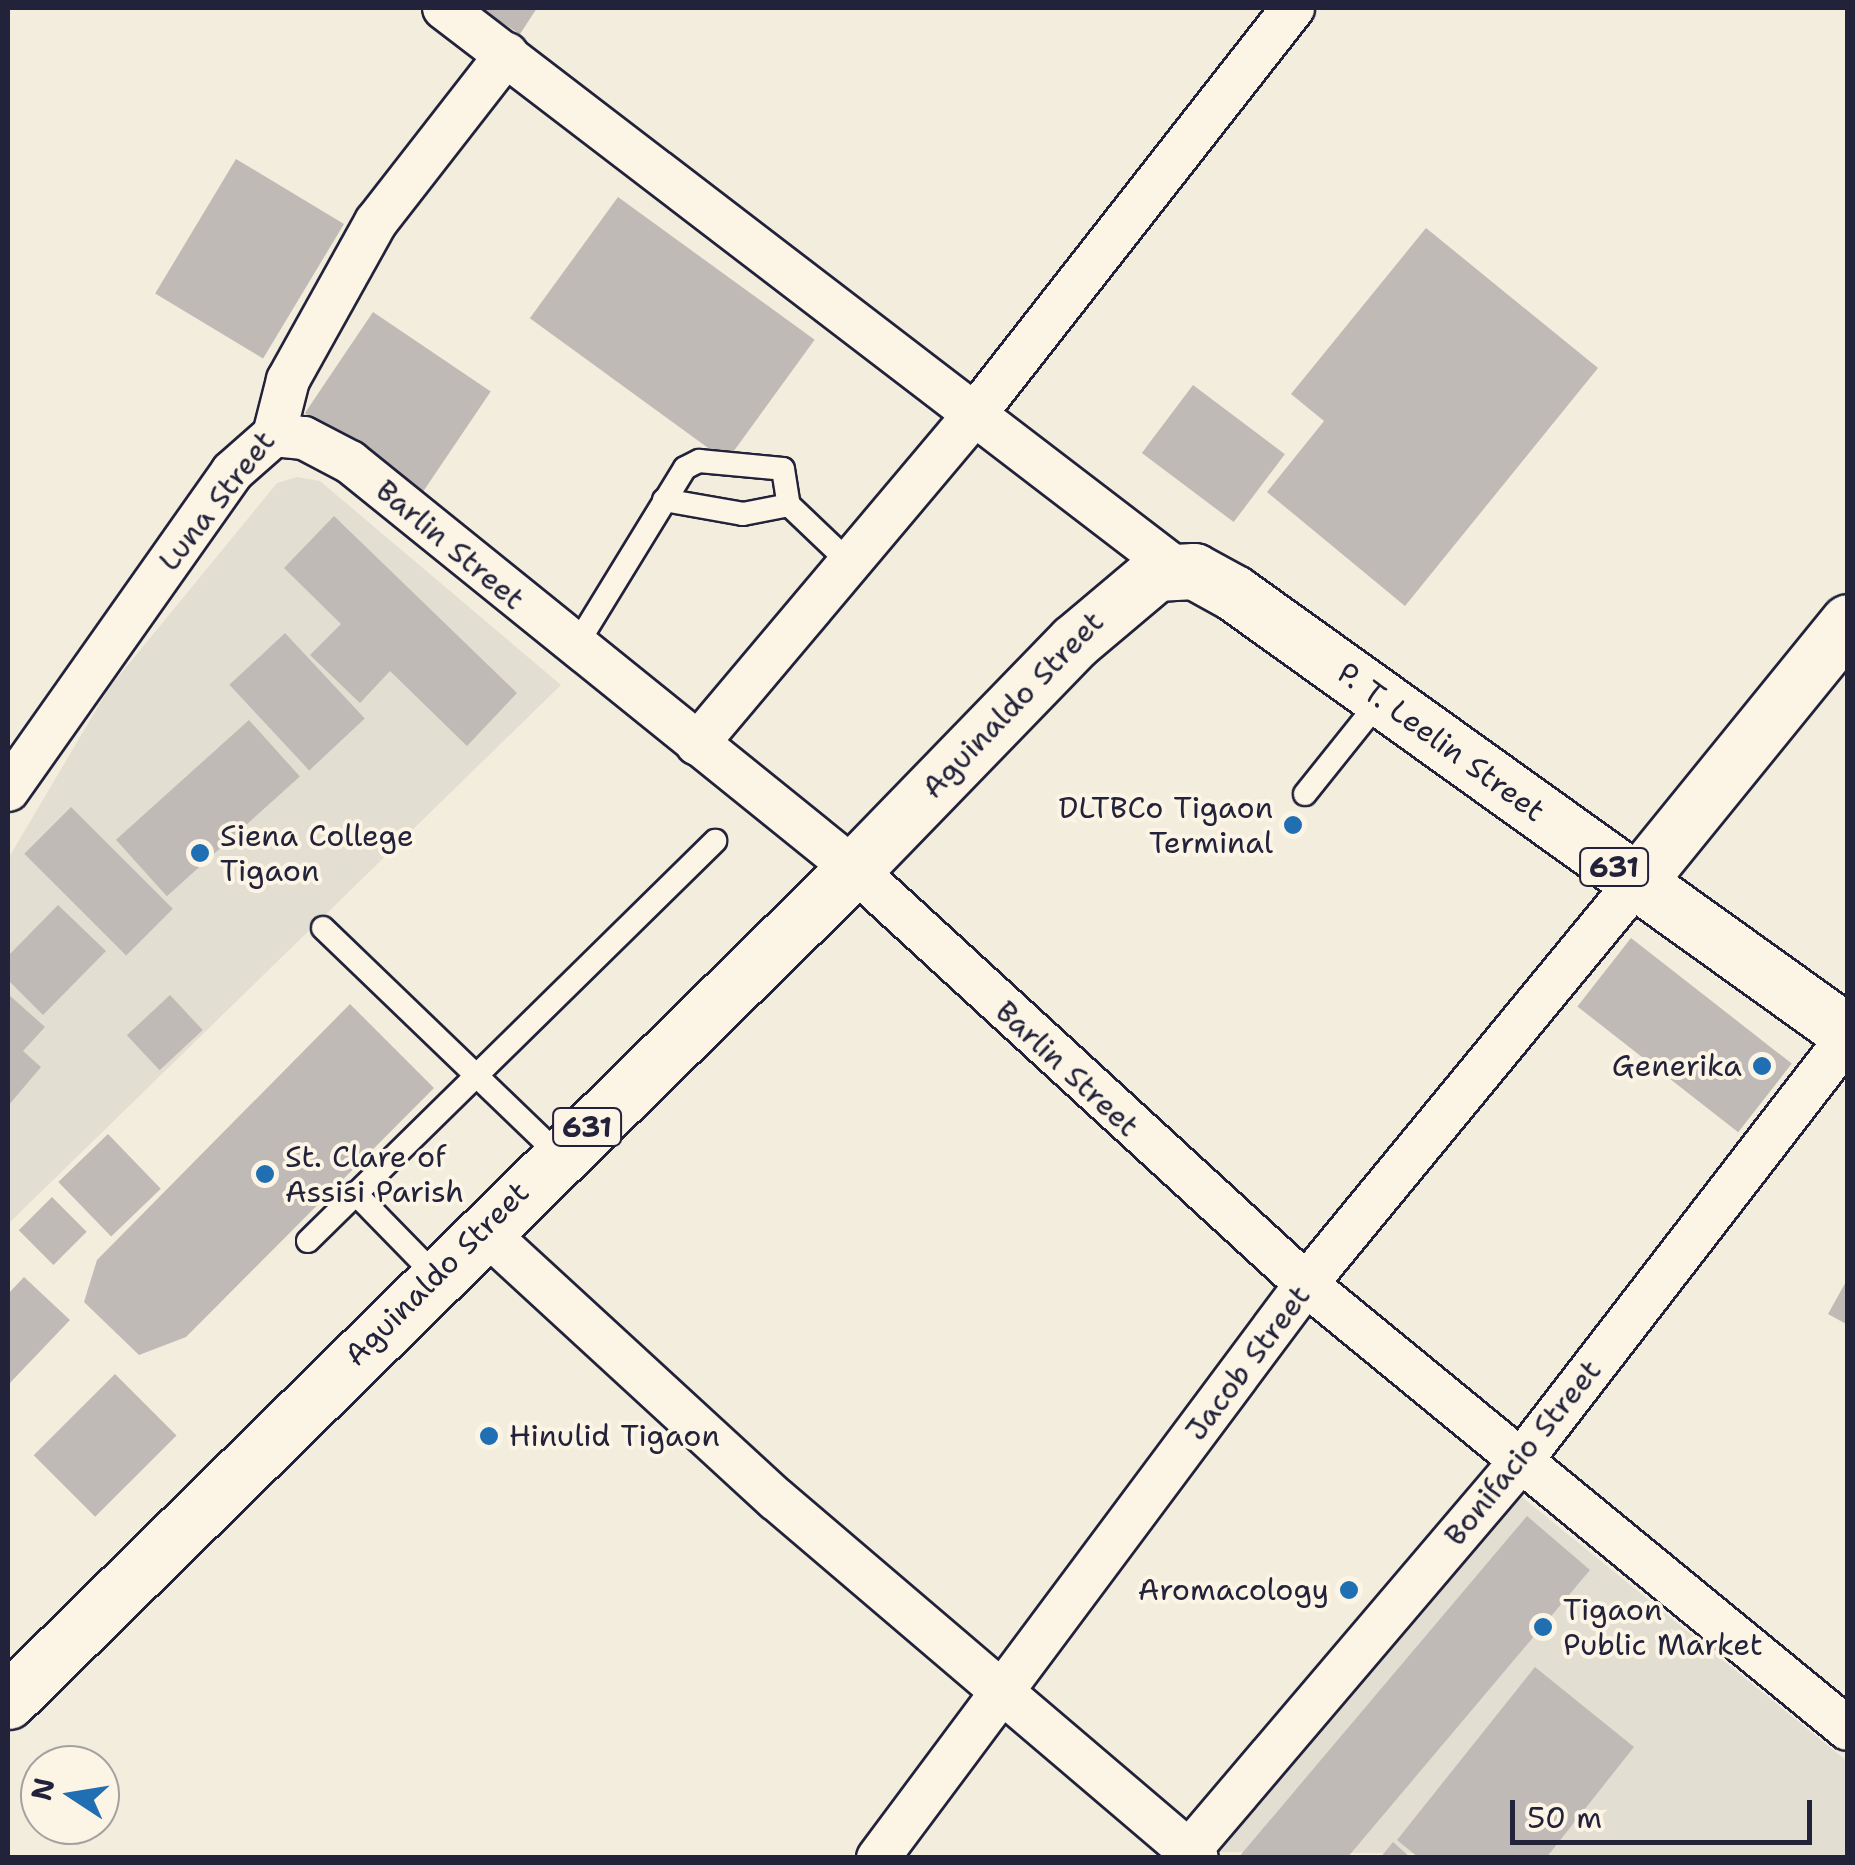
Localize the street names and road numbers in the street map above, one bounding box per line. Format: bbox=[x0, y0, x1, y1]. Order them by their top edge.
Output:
street label: Luna Street bbox=[151, 424, 283, 578]
street label: Barlin Street bbox=[368, 473, 532, 617]
street label: Aguinaldo Street bbox=[915, 604, 1111, 806]
street label: P. T. Leelin Street bbox=[1330, 655, 1552, 829]
road number: 631 bbox=[1579, 844, 1649, 890]
street label: Barlin Street bbox=[988, 994, 1146, 1144]
road number: 631 bbox=[552, 1104, 622, 1150]
street label: Aguinaldo Street bbox=[337, 1174, 537, 1374]
street label: Jacob Street bbox=[1178, 1278, 1318, 1448]
street label: Bonifacio Street bbox=[1437, 1353, 1609, 1553]

